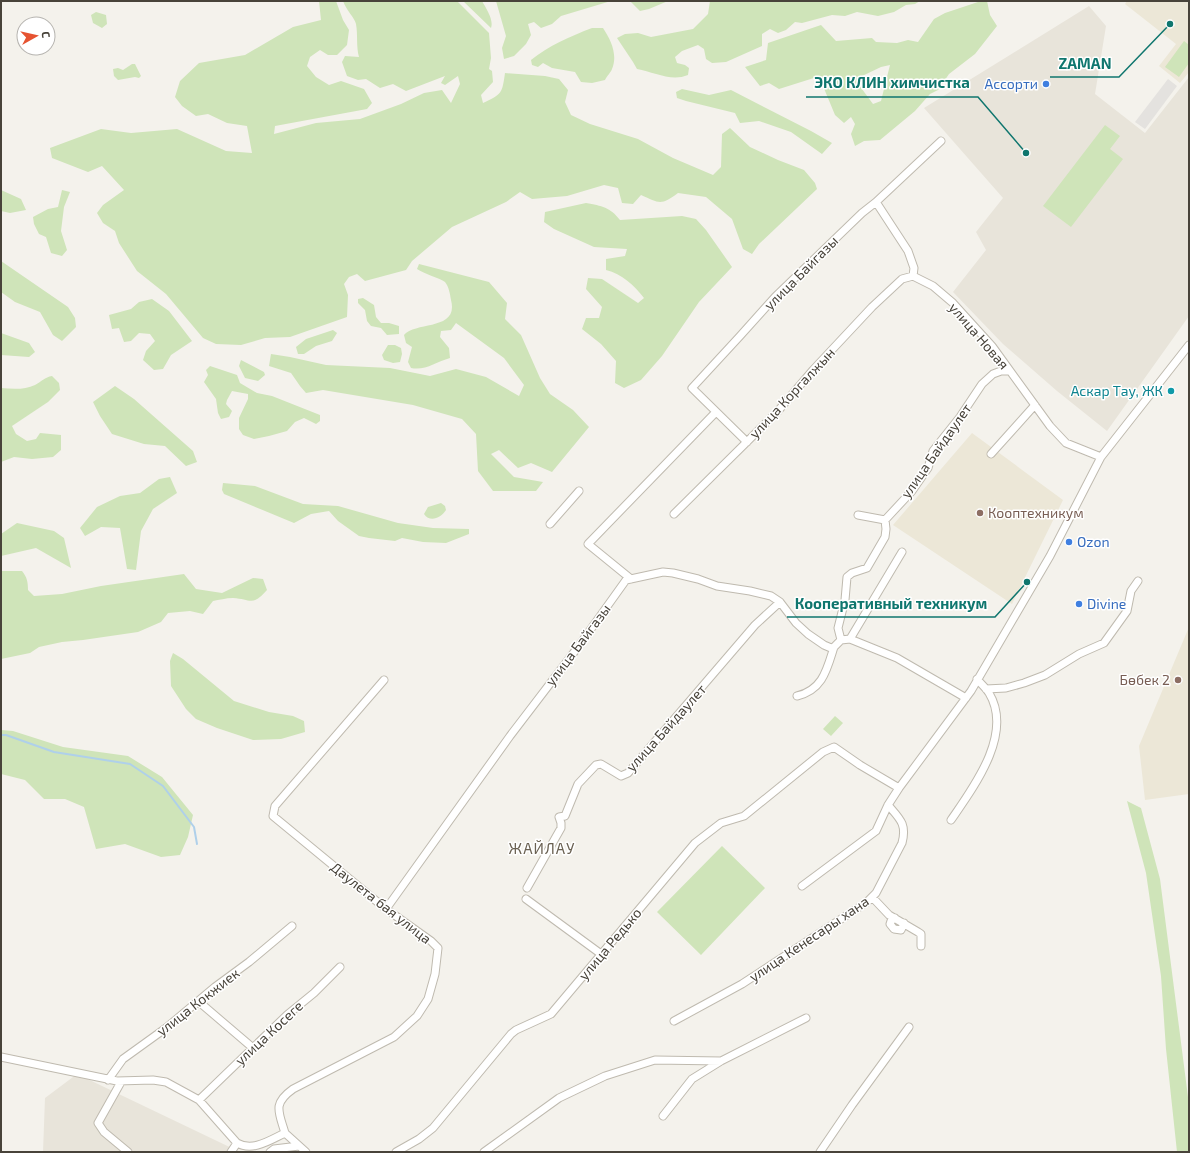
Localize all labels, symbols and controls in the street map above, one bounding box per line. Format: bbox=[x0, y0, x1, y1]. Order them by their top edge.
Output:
north arrow bbox=[16, 16, 56, 56]
text: С bbox=[40, 30, 53, 39]
callout: ZAMAN bbox=[1050, 50, 1119, 77]
text: ZAMAN bbox=[1059, 54, 1111, 72]
callout: ЭКО КЛИН химчистка bbox=[806, 70, 978, 97]
text: ЭКО КЛИН химчистка bbox=[814, 73, 970, 91]
place label: Ассорти bbox=[985, 75, 1038, 92]
marker: Ассорти bbox=[1041, 79, 1051, 89]
street label: улица Байгазы bbox=[760, 232, 841, 313]
street label: улица Новая bbox=[946, 299, 1013, 372]
street label: улица Коргалжын bbox=[745, 344, 838, 442]
place label: Аскар Тау, ЖК bbox=[1071, 382, 1163, 399]
marker: Аскар Тау, ЖК bbox=[1166, 386, 1176, 396]
street label: улица Байдаулет bbox=[897, 400, 975, 501]
place label: Кооптехникум bbox=[988, 504, 1084, 521]
marker: Кооптехникум bbox=[975, 508, 985, 518]
place label: Ozon bbox=[1077, 533, 1110, 550]
marker: Ozon bbox=[1064, 537, 1074, 547]
callout: Кооперативный техникум bbox=[787, 590, 995, 617]
text: Кооперативный техникум bbox=[795, 594, 987, 612]
place label: Divine bbox=[1087, 595, 1126, 612]
marker: Divine bbox=[1074, 599, 1084, 609]
street label: улица Байгазы bbox=[541, 601, 614, 689]
place label: Бөбек 2 bbox=[1120, 671, 1170, 688]
marker: Бөбек 2 bbox=[1173, 675, 1183, 685]
street label: улица Байдаулет bbox=[622, 680, 709, 775]
district label: ЖАЙЛАУ bbox=[509, 839, 575, 857]
street label: Даулета бая улица bbox=[328, 858, 435, 947]
street label: улица Кенесары хана bbox=[746, 892, 872, 985]
street label: улица Редько bbox=[575, 904, 645, 983]
street label: улица Кокжиек bbox=[153, 964, 243, 1039]
street label: улица Косеге bbox=[231, 997, 306, 1068]

